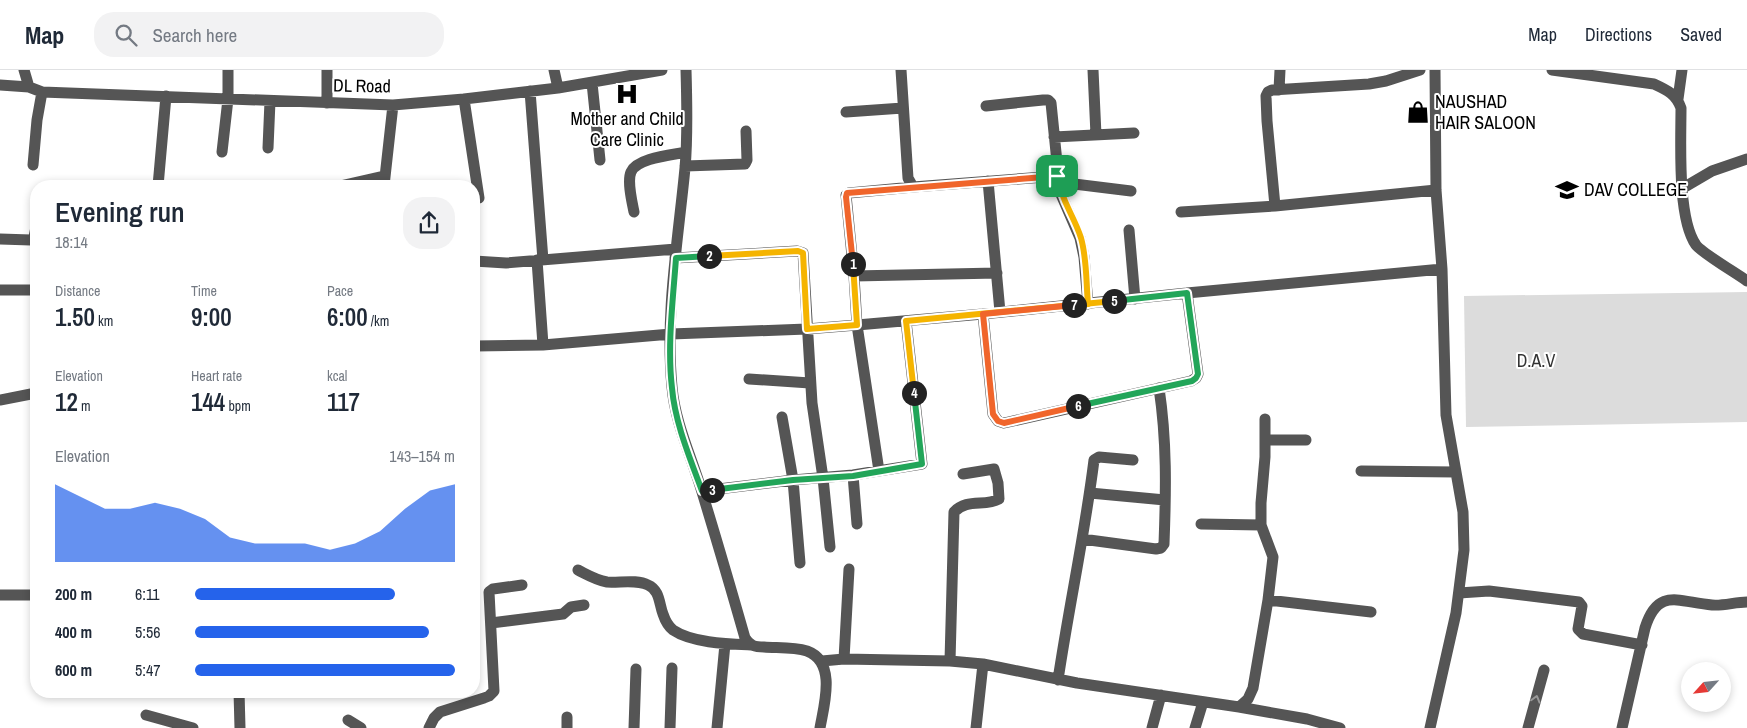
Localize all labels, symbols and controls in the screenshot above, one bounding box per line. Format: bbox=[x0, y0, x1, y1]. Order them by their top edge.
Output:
search box bbox=[94, 12, 444, 57]
text: Map bbox=[25, 19, 64, 51]
icon: search bbox=[112, 21, 140, 49]
text: Search here bbox=[152, 22, 237, 48]
text: Map bbox=[1528, 22, 1557, 47]
text: Directions bbox=[1585, 22, 1652, 47]
text: Saved bbox=[1680, 22, 1722, 47]
street label: DL Road bbox=[333, 72, 391, 99]
hospital icon: Mother and Child Care Clinic bbox=[614, 81, 640, 107]
place label: NAUSHAD HAIR SALOON bbox=[1435, 89, 1536, 135]
shop icon: NAUSHAD HAIR SALOON bbox=[1405, 99, 1431, 125]
place label: Mother and Child Care Clinic bbox=[570, 106, 684, 152]
pin bbox=[1036, 155, 1078, 197]
icon: arrive bbox=[1043, 162, 1071, 190]
school or university icon: DAV COLLEGE bbox=[1554, 177, 1580, 203]
place label: DAV COLLEGE bbox=[1584, 177, 1687, 202]
text: Evening run bbox=[55, 193, 185, 231]
button: share bbox=[403, 197, 455, 249]
text: 18:14 bbox=[55, 231, 88, 253]
pin: 2 bbox=[696, 244, 722, 268]
text: 2 bbox=[706, 247, 713, 265]
pin: 1 bbox=[840, 252, 866, 276]
text: 1 bbox=[850, 255, 857, 273]
text: Distance bbox=[55, 282, 100, 300]
text: Time bbox=[191, 282, 217, 300]
text: Pace bbox=[327, 282, 353, 300]
pin: 5 bbox=[1102, 288, 1126, 314]
pin: 7 bbox=[1062, 292, 1086, 318]
text: 5 bbox=[1111, 292, 1118, 310]
text: 7 bbox=[1071, 296, 1078, 314]
text: 1.50 bbox=[55, 300, 95, 334]
text: 9:00 bbox=[191, 300, 232, 334]
text: 6:00 bbox=[327, 300, 368, 334]
text: km bbox=[95, 312, 113, 330]
text: /km bbox=[368, 312, 389, 330]
park label: D.A.V bbox=[1517, 348, 1555, 373]
text: Elevation bbox=[55, 367, 103, 385]
text: Heart rate bbox=[191, 367, 242, 385]
text: kcal bbox=[327, 367, 347, 385]
pin: 4 bbox=[902, 380, 926, 406]
text: 4 bbox=[911, 384, 918, 402]
text: 12 bbox=[55, 385, 78, 419]
text: 144 bbox=[191, 385, 225, 419]
text: 117 bbox=[327, 385, 360, 419]
pin: 6 bbox=[1066, 394, 1090, 418]
text: m bbox=[78, 397, 91, 415]
text: bpm bbox=[225, 397, 251, 415]
text: 6 bbox=[1075, 397, 1082, 415]
text: Elevation bbox=[55, 445, 110, 467]
text: 143–154 m bbox=[389, 445, 455, 467]
pin: 3 bbox=[700, 478, 724, 502]
text: 3 bbox=[709, 481, 716, 499]
text: 200 m bbox=[55, 583, 92, 605]
text: 6:11 bbox=[135, 583, 160, 605]
text: 400 m bbox=[55, 621, 92, 643]
text: 5:56 bbox=[135, 621, 161, 643]
text: 600 m bbox=[55, 659, 92, 681]
text: 5:47 bbox=[135, 659, 161, 681]
north arrow bbox=[1681, 662, 1731, 712]
map controls bbox=[1681, 662, 1731, 712]
one-way arrow bbox=[1530, 694, 1541, 703]

